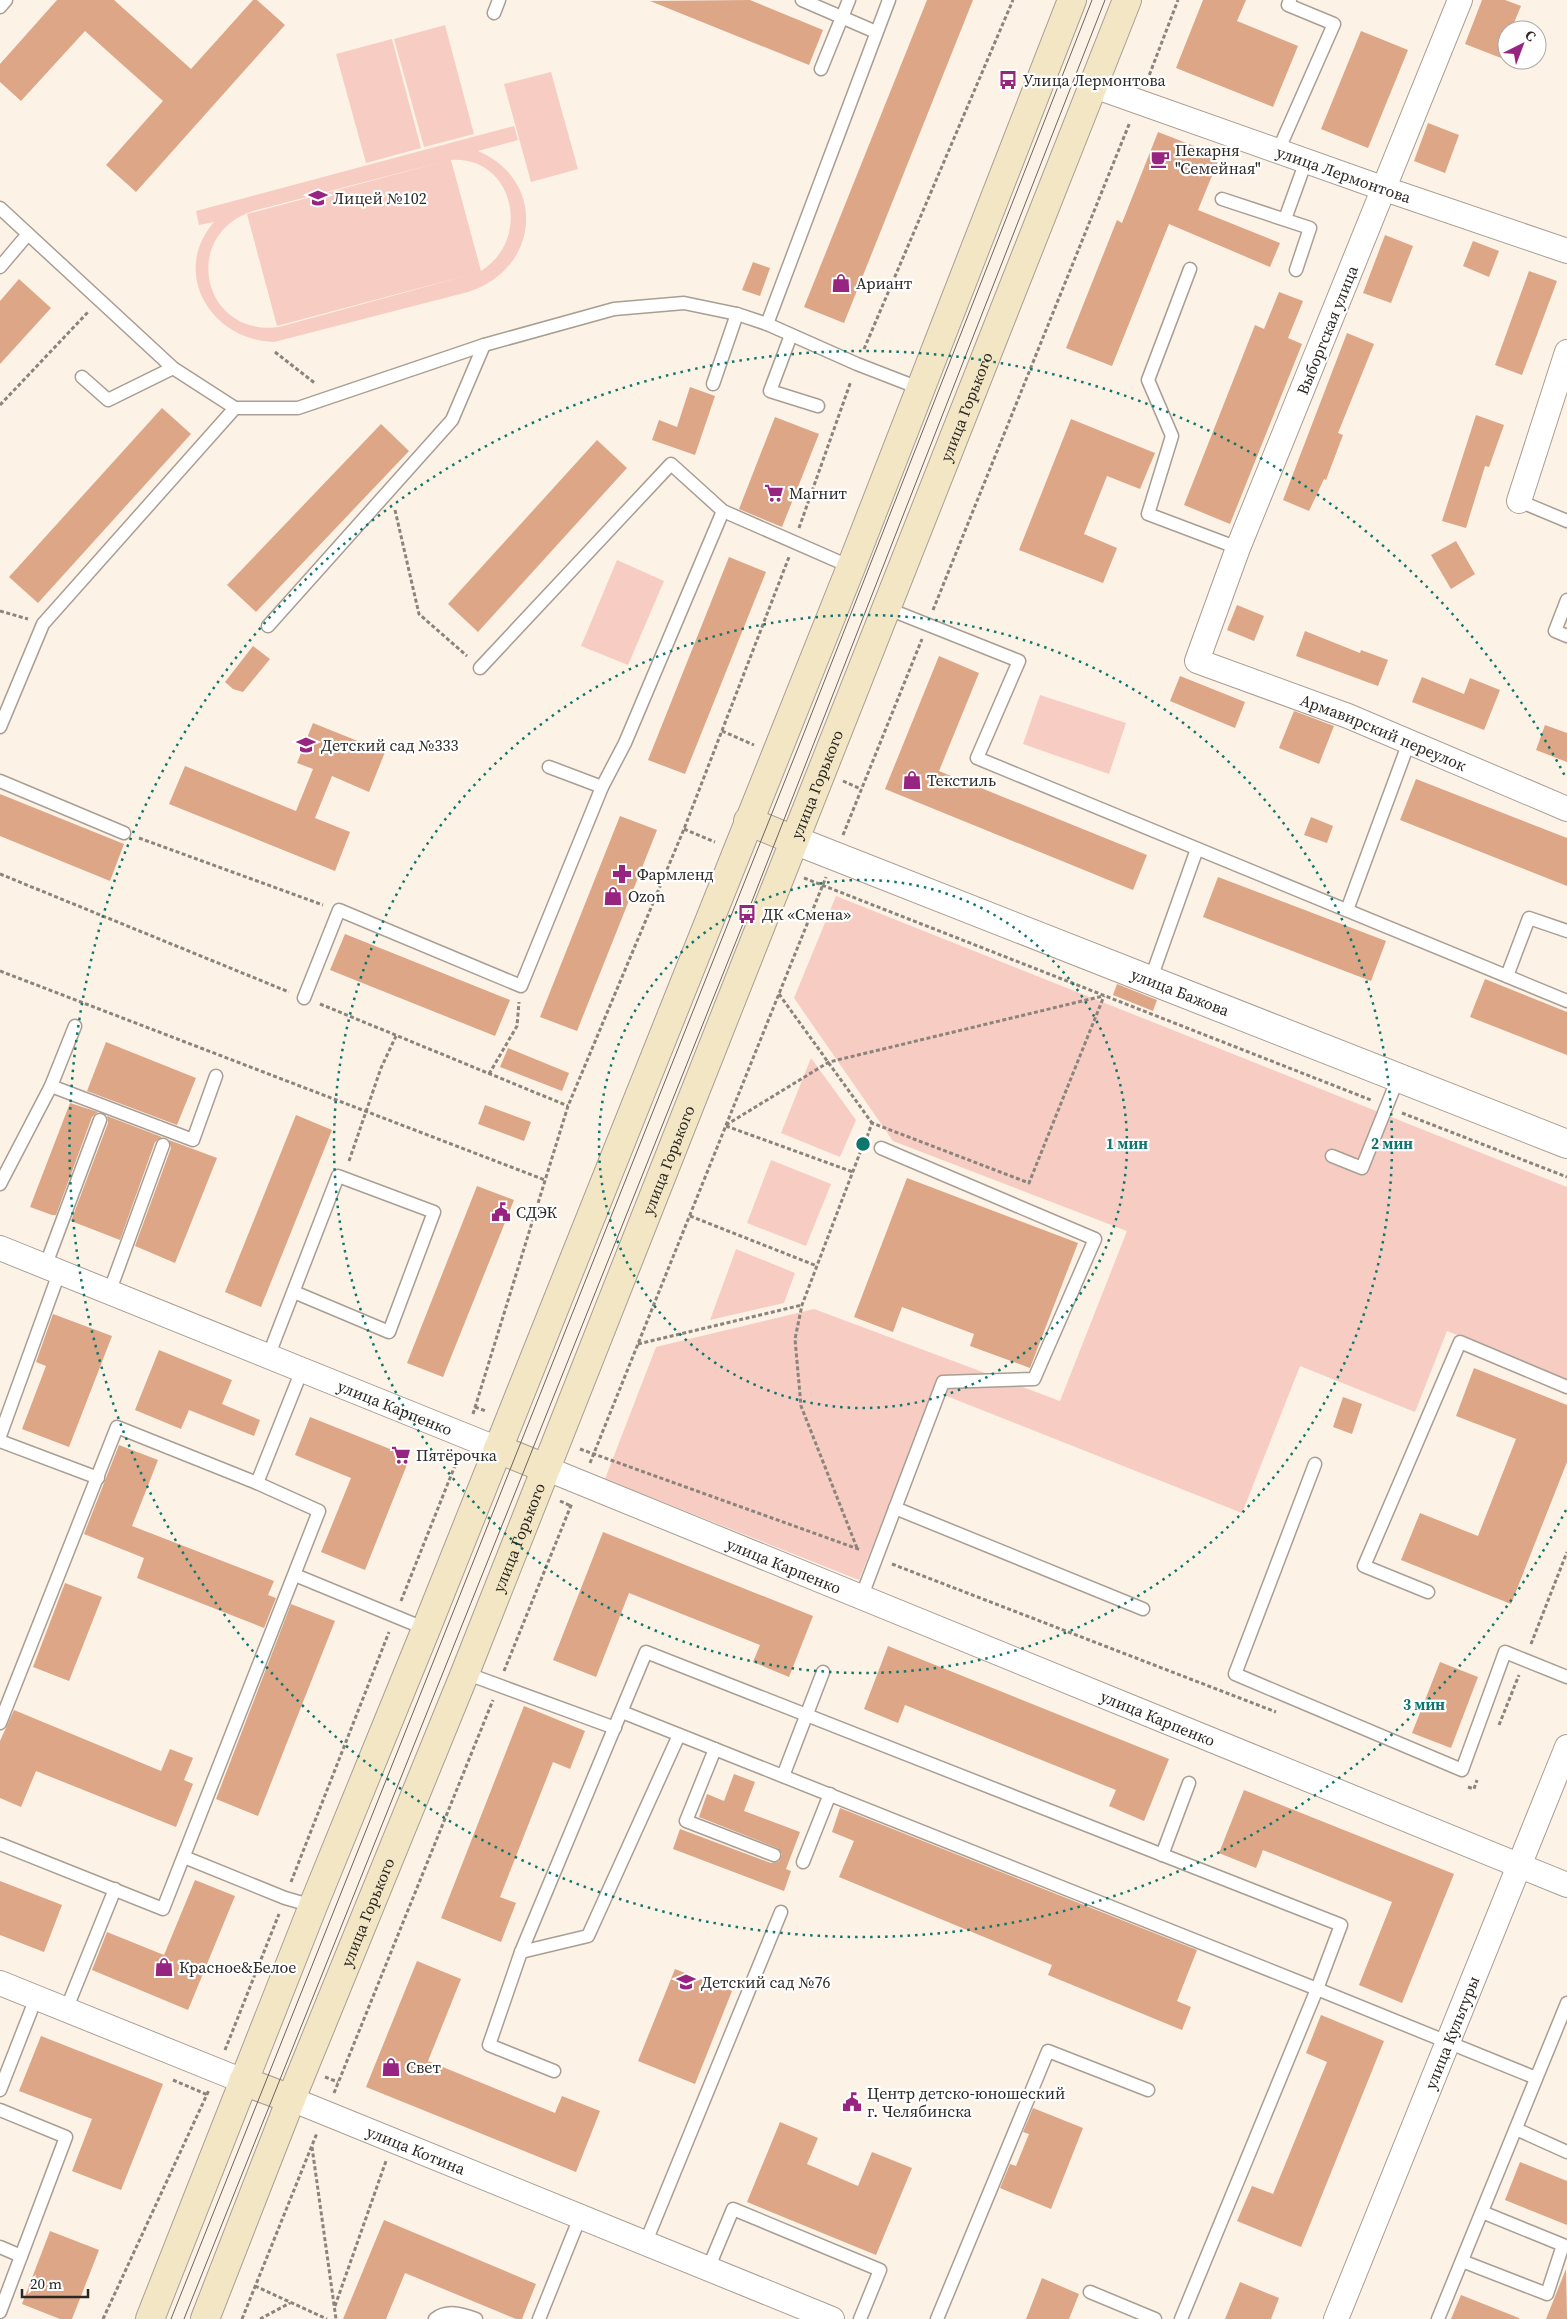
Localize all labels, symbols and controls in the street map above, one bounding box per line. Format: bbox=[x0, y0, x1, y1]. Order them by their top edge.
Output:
north arrow bbox=[1497, 20, 1547, 70]
text: С bbox=[1521, 25, 1541, 46]
bus stop icon: Улица Лермонтова bbox=[997, 69, 1019, 91]
place label: Улица Лермонтова bbox=[1023, 69, 1167, 91]
place label: Пекарня "Семейная" bbox=[1175, 139, 1261, 179]
street label: улица Лермонтова bbox=[1274, 141, 1415, 208]
cafe icon: Пекарня "Семейная" bbox=[1149, 148, 1171, 170]
school or university icon: Лицей №102 bbox=[307, 187, 329, 209]
place label: Лицей №102 bbox=[333, 187, 427, 209]
street label: Выборгская улица bbox=[1291, 261, 1363, 398]
shop icon: Ариант bbox=[830, 272, 852, 294]
place label: Ариант bbox=[856, 272, 913, 294]
street label: улица Горького bbox=[934, 349, 998, 465]
supermarket icon: Магнит bbox=[763, 482, 785, 504]
place label: Магнит bbox=[789, 482, 848, 504]
street label: Армавирский переулок bbox=[1297, 689, 1470, 776]
street label: улица Горького bbox=[785, 726, 848, 842]
school or university icon: Детский сад №333 bbox=[295, 734, 317, 756]
place label: Детский сад №333 bbox=[321, 734, 458, 756]
shop icon: Текстиль bbox=[901, 769, 923, 791]
place label: Текстиль bbox=[927, 769, 996, 791]
pharmacy icon: Фармленд bbox=[611, 863, 633, 885]
place label: Фармленд bbox=[637, 863, 714, 885]
shop icon: Ozon bbox=[602, 885, 624, 907]
place label: Ozon bbox=[628, 885, 665, 907]
bus stop icon: ДК «Смена» bbox=[736, 903, 758, 925]
place label: ДК «Смена» bbox=[762, 903, 851, 925]
street label: улица Бажова bbox=[1128, 963, 1233, 1021]
street label: улица Горького bbox=[636, 1102, 700, 1218]
text: 1 мин bbox=[1106, 1133, 1148, 1154]
text: 2 мин bbox=[1371, 1133, 1413, 1154]
centre of rings bbox=[854, 1135, 872, 1153]
public building icon: СДЭК bbox=[490, 1201, 512, 1223]
place label: СДЭК bbox=[516, 1201, 558, 1223]
street label: улица Карпенко bbox=[334, 1374, 456, 1441]
supermarket icon: Пятёрочка bbox=[390, 1444, 412, 1466]
place label: Пятёрочка bbox=[416, 1444, 498, 1466]
street label: улица Горького bbox=[487, 1479, 550, 1596]
street label: улица Карпенко bbox=[723, 1532, 845, 1599]
street label: улица Карпенко bbox=[1097, 1685, 1219, 1751]
text: 3 мин bbox=[1403, 1694, 1445, 1715]
street label: улица Горького bbox=[335, 1854, 399, 1970]
shop icon: Красное&Белое bbox=[153, 1956, 175, 1978]
place label: Красное&Белое bbox=[179, 1956, 296, 1978]
school or university icon: Детский сад №76 bbox=[675, 1971, 697, 1993]
place label: Детский сад №76 bbox=[701, 1971, 830, 1993]
street label: улица Культуры bbox=[1419, 1972, 1485, 2093]
shop icon: Свет bbox=[380, 2056, 402, 2078]
place label: Свет bbox=[406, 2056, 442, 2078]
place label: Центр детско-юношеский г. Челябинска bbox=[867, 2082, 1065, 2122]
public building icon: Центр детско-юношеский г. Челябинска bbox=[841, 2091, 863, 2113]
street label: улица Котина bbox=[363, 2120, 469, 2180]
scale bar bbox=[22, 2266, 89, 2298]
text: 20 m bbox=[30, 2273, 62, 2294]

